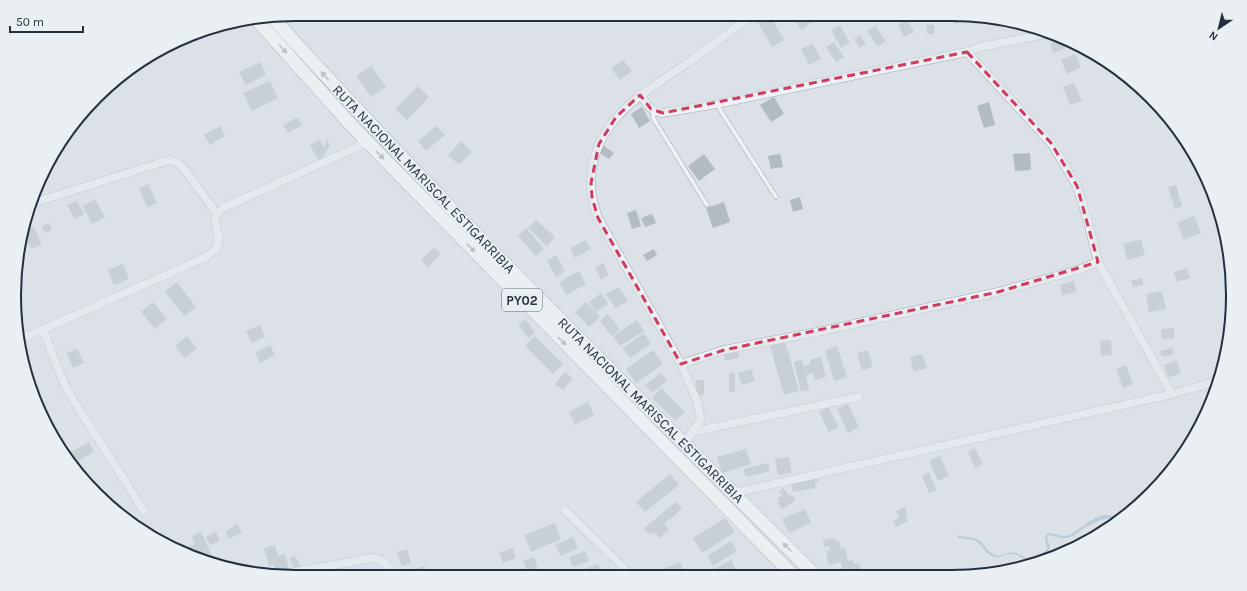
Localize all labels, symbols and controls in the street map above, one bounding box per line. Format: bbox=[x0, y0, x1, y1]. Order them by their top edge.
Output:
scale bar bbox=[10, 8, 83, 34]
north arrow bbox=[1199, 8, 1239, 48]
text: 50 m bbox=[16, 15, 44, 29]
text: N bbox=[1207, 28, 1221, 43]
one-way arrow bbox=[278, 45, 287, 54]
one-way arrow bbox=[321, 71, 330, 81]
street label: RUTA NACIONAL MARISCAL ESTIGARRIBIA bbox=[329, 82, 519, 277]
one-way arrow bbox=[376, 150, 385, 160]
one-way arrow bbox=[466, 243, 476, 253]
road number: PY02 bbox=[502, 289, 542, 311]
street label: RUTA NACIONAL MARISCAL ESTIGARRIBIA bbox=[554, 314, 747, 507]
one-way arrow bbox=[558, 336, 567, 346]
one-way arrow bbox=[782, 542, 792, 552]

